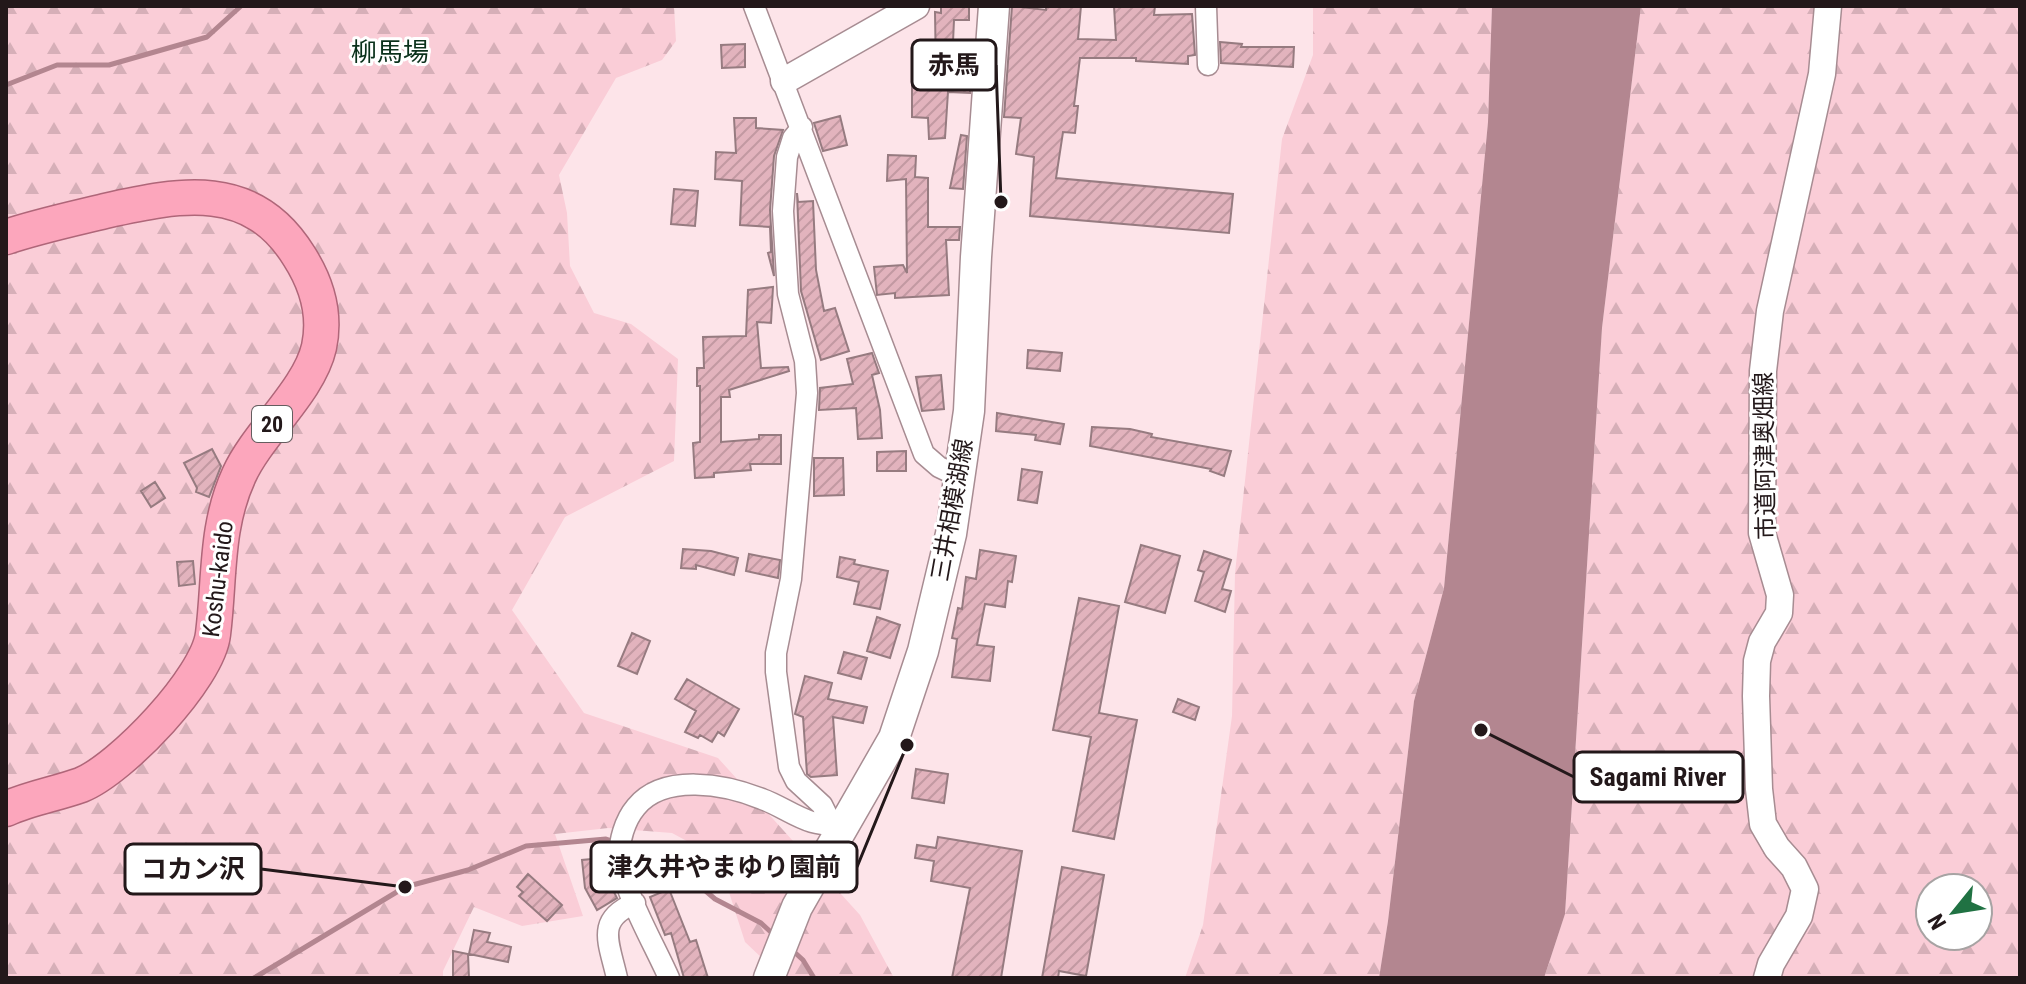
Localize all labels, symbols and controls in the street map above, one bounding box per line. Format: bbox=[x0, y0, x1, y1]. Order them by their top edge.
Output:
district label: 柳馬場 bbox=[351, 37, 429, 67]
callout: 赤馬 bbox=[912, 40, 996, 90]
text: 赤馬 bbox=[928, 50, 980, 80]
street label: 市道阿津奥畑線 bbox=[1750, 372, 1780, 540]
road number: 20 bbox=[252, 406, 292, 442]
street label: 三井相模湖線 bbox=[926, 437, 978, 583]
street label: Koshu-kaido bbox=[197, 519, 239, 639]
callout: Sagami River bbox=[1574, 752, 1743, 802]
text: Sagami River bbox=[1590, 762, 1727, 792]
callout: 津久井やまゆり園前 bbox=[591, 842, 857, 892]
callout: コカン沢 bbox=[125, 844, 261, 894]
text: 津久井やまゆり園前 bbox=[607, 852, 841, 882]
text: コカン沢 bbox=[141, 854, 245, 884]
north arrow bbox=[1914, 872, 1994, 952]
text: N bbox=[1923, 910, 1951, 934]

